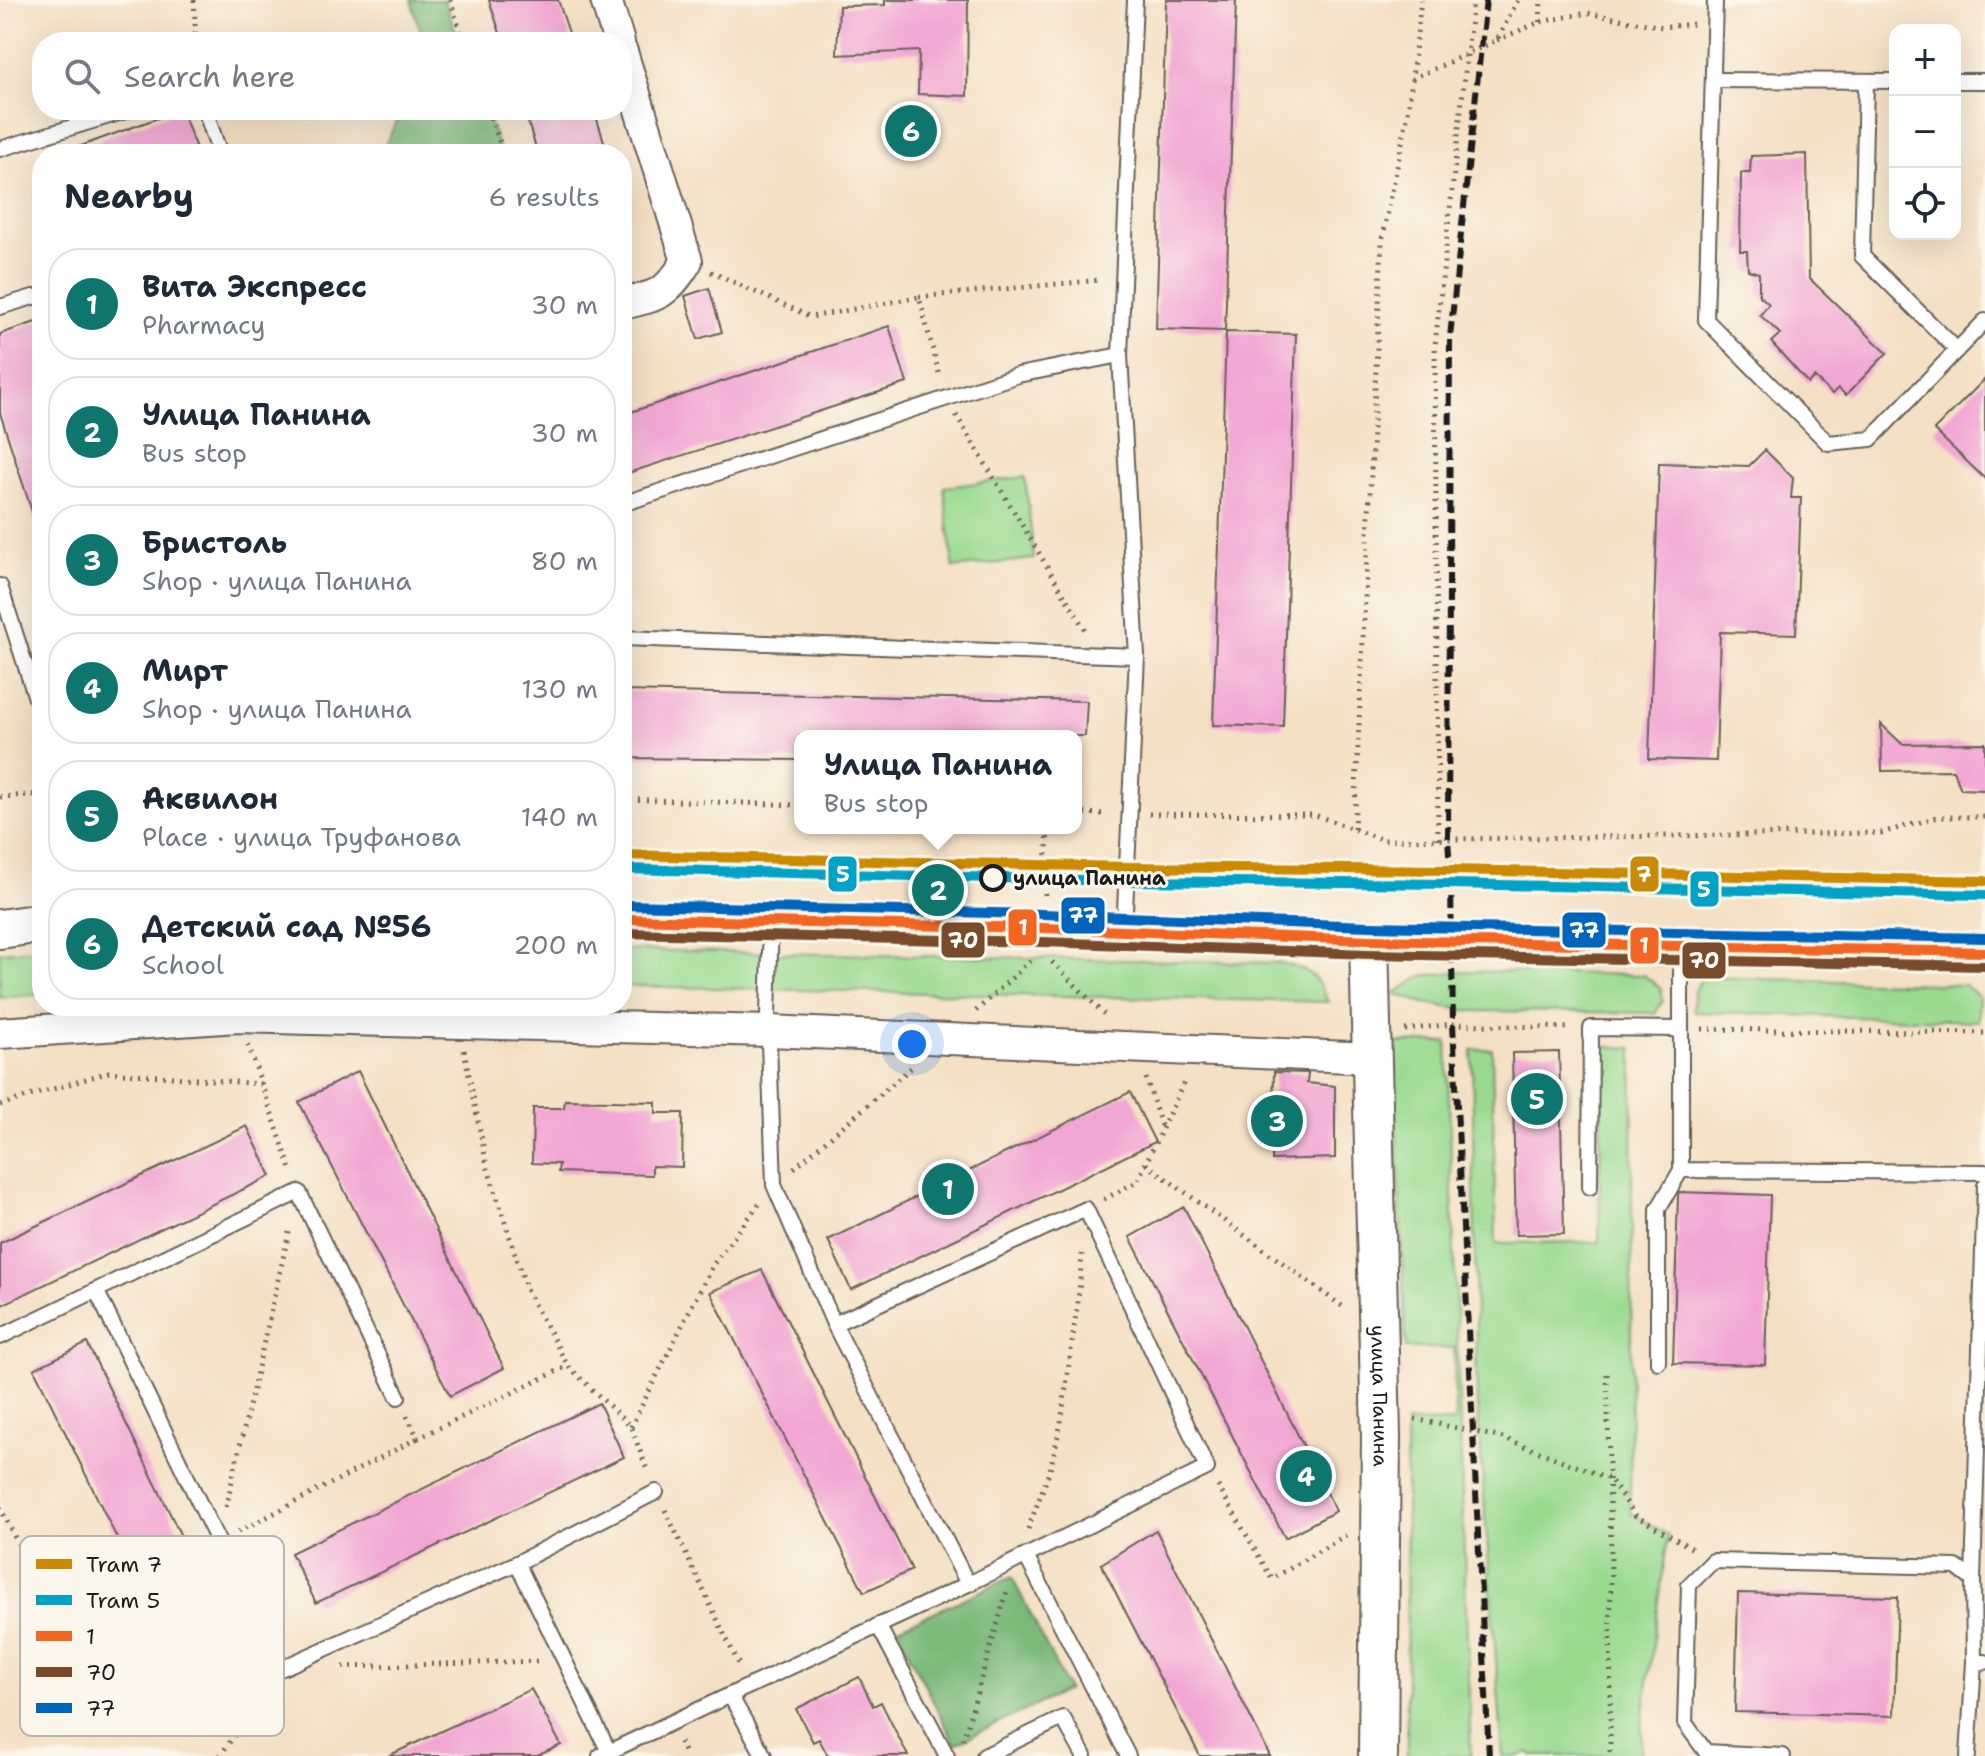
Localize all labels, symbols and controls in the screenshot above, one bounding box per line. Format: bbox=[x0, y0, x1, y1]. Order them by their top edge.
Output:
map controls bbox=[1889, 24, 1961, 240]
button: + bbox=[1889, 24, 1961, 96]
search box bbox=[32, 32, 632, 120]
icon: search bbox=[60, 54, 104, 98]
text: Search here bbox=[124, 56, 295, 97]
button: − bbox=[1889, 96, 1961, 168]
pin: 6 bbox=[885, 101, 937, 161]
button: locate bbox=[1889, 168, 1961, 240]
text: Nearby bbox=[64, 173, 194, 219]
text: 6 results bbox=[488, 179, 600, 214]
text: Вита Экспресс bbox=[142, 266, 367, 307]
text: 1 bbox=[86, 287, 98, 322]
text: 30 m bbox=[531, 287, 598, 322]
text: Pharmacy bbox=[142, 307, 266, 342]
text: Улица Панина bbox=[142, 394, 371, 435]
text: 2 bbox=[83, 415, 101, 450]
text: 30 m bbox=[531, 415, 598, 450]
text: Bus stop bbox=[142, 435, 247, 470]
text: Бристоль bbox=[142, 522, 287, 563]
text: 3 bbox=[83, 543, 101, 578]
text: 80 m bbox=[531, 543, 598, 578]
text: Shop · улица Панина bbox=[142, 563, 412, 598]
text: Мирт bbox=[142, 650, 228, 691]
text: 4 bbox=[83, 671, 101, 706]
text: 130 m bbox=[521, 671, 598, 706]
text: Shop · улица Панина bbox=[142, 691, 412, 726]
popup bbox=[794, 730, 1082, 834]
text: Улица Панина bbox=[824, 744, 1052, 785]
text: Аквилон bbox=[142, 778, 278, 819]
text: Bus stop bbox=[824, 785, 929, 820]
text: 5 bbox=[84, 799, 100, 834]
text: 140 m bbox=[521, 799, 598, 834]
text: Place · улица Труфанова bbox=[142, 819, 461, 854]
line badge: 5 bbox=[827, 855, 858, 893]
line badge: 7 bbox=[1629, 855, 1660, 893]
text: 5 bbox=[836, 860, 850, 889]
pin: 2 bbox=[912, 860, 964, 920]
text: 7 bbox=[1636, 860, 1652, 889]
marker: улица Панина bbox=[980, 865, 1006, 891]
place label: улица Панина bbox=[1013, 865, 1166, 891]
line badge: 5 bbox=[1689, 870, 1720, 908]
text: 5 bbox=[1697, 875, 1711, 904]
line badge: 77 bbox=[1060, 896, 1106, 935]
text: 77 bbox=[1068, 901, 1098, 930]
text: Детский сад №56 bbox=[142, 906, 431, 947]
line badge: 1 bbox=[1007, 908, 1038, 947]
line badge: 77 bbox=[1561, 911, 1607, 949]
text: 1 bbox=[1018, 913, 1028, 942]
text: 77 bbox=[1569, 916, 1599, 945]
line badge: 70 bbox=[940, 921, 986, 959]
text: 70 bbox=[948, 926, 978, 955]
line badge: 1 bbox=[1629, 926, 1660, 965]
text: 6 bbox=[83, 927, 101, 962]
text: 200 m bbox=[513, 927, 598, 962]
text: 1 bbox=[1639, 931, 1649, 960]
line badge: 70 bbox=[1681, 941, 1727, 980]
text: 70 bbox=[1689, 946, 1719, 975]
text: School bbox=[142, 947, 224, 982]
your location bbox=[892, 1024, 932, 1064]
pin: 5 bbox=[1511, 1069, 1563, 1129]
pin: 3 bbox=[1251, 1091, 1303, 1151]
pin: 1 bbox=[922, 1159, 974, 1219]
street label: улица Панина bbox=[1365, 1325, 1394, 1467]
pin: 4 bbox=[1280, 1446, 1332, 1506]
legend bbox=[20, 1536, 284, 1736]
text: Tram 7 bbox=[86, 1550, 162, 1579]
text: Tram 5 bbox=[86, 1586, 160, 1615]
text: 1 bbox=[86, 1622, 95, 1651]
text: 70 bbox=[86, 1658, 116, 1687]
text: 77 bbox=[86, 1694, 116, 1723]

